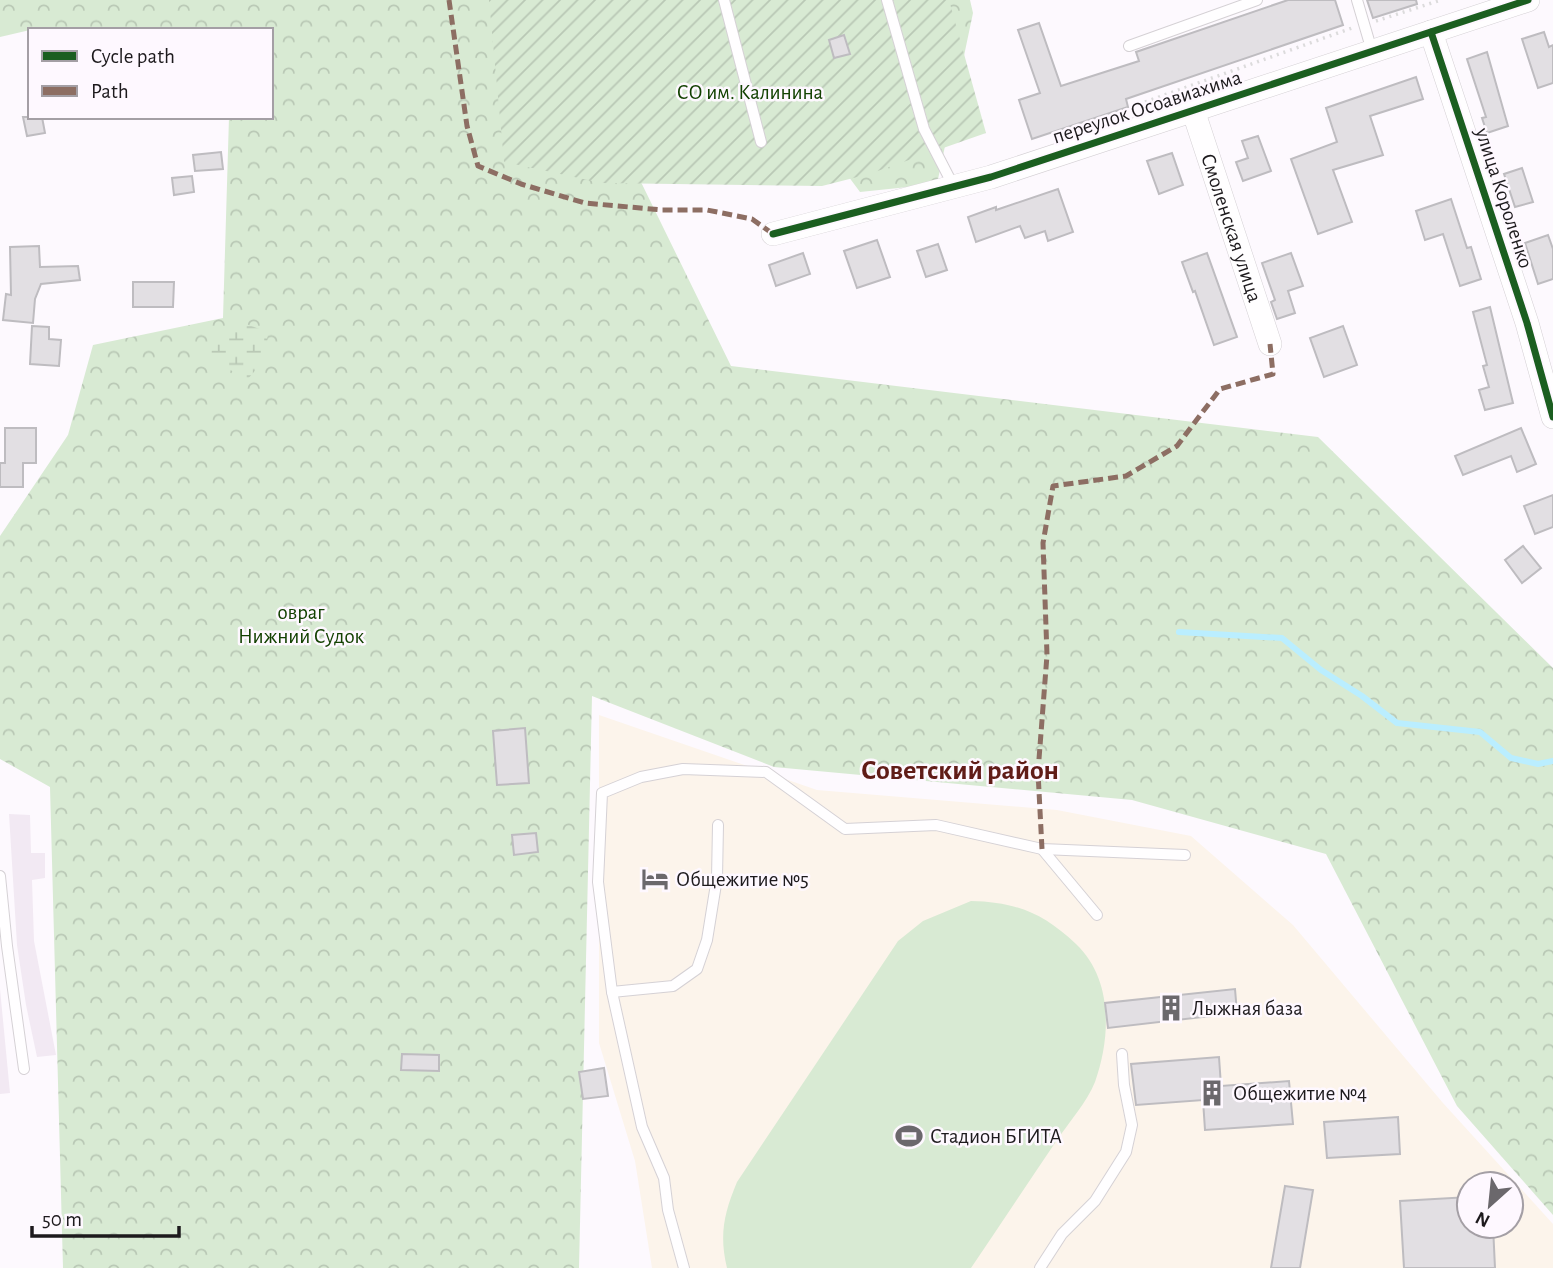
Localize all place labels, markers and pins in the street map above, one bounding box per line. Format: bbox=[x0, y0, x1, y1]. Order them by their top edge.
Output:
hotel icon: Общежитие №5 bbox=[640, 864, 670, 894]
place label: Общежитие №5 bbox=[676, 869, 809, 890]
building icon: Лыжная база bbox=[1156, 993, 1186, 1023]
place label: Лыжная база bbox=[1192, 998, 1303, 1019]
building icon: Общежитие №4 bbox=[1197, 1078, 1227, 1108]
place label: Общежитие №4 bbox=[1233, 1083, 1367, 1104]
sports icon: Стадион БГИТА bbox=[894, 1121, 924, 1151]
place label: Стадион БГИТА bbox=[930, 1126, 1062, 1147]

